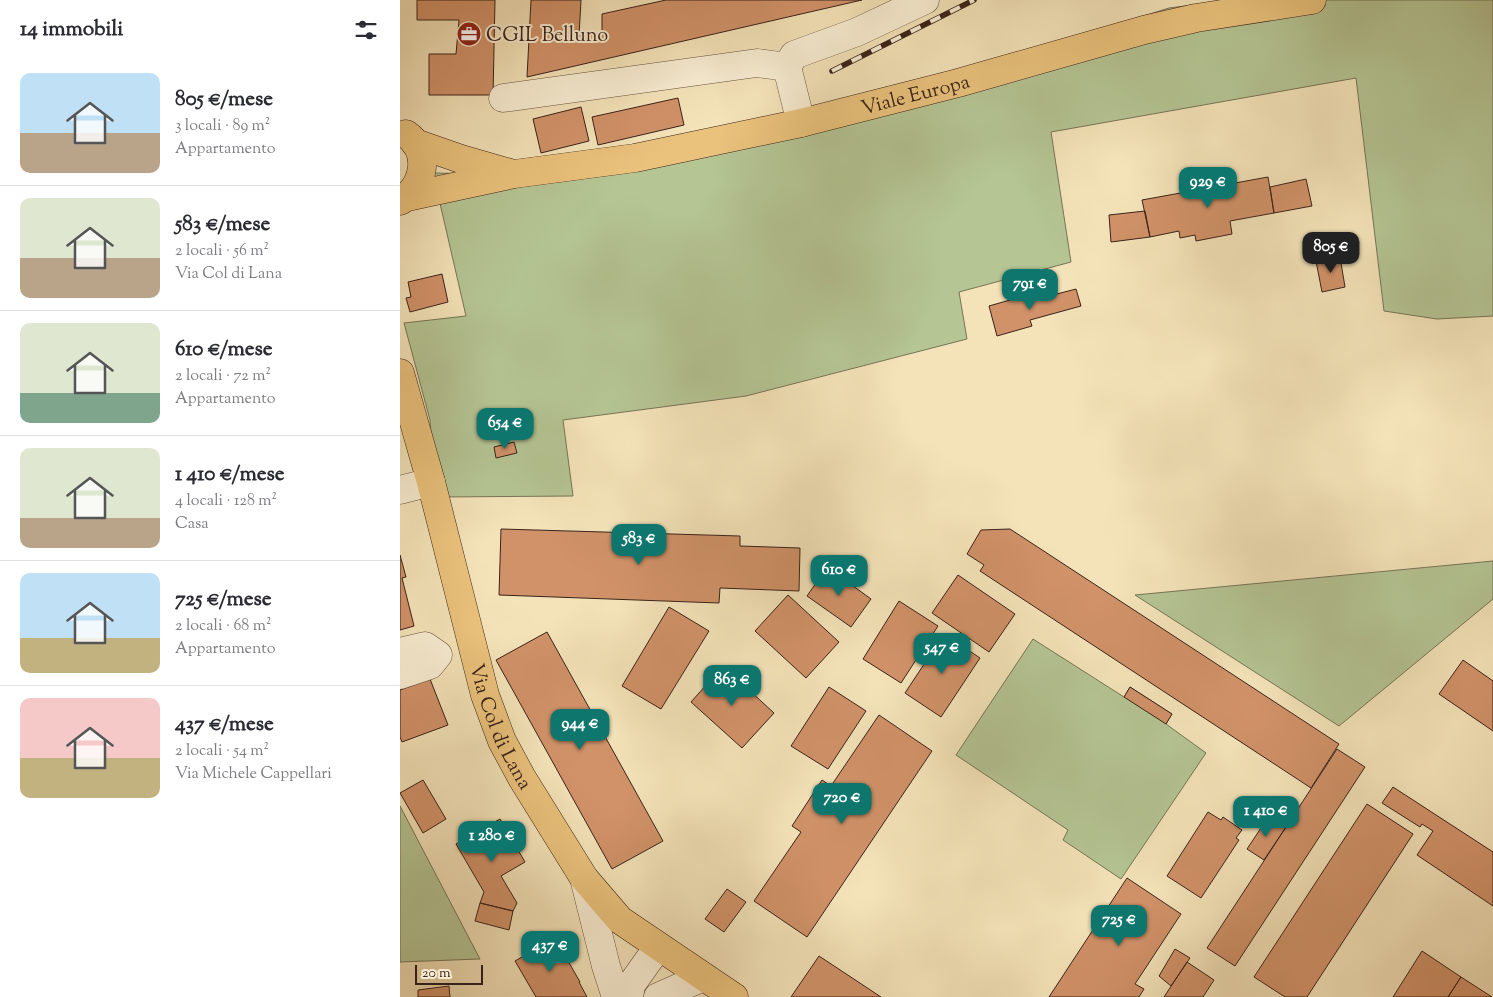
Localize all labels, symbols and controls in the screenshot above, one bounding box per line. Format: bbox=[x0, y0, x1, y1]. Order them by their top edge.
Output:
text: 14 immobili bbox=[20, 15, 123, 45]
icon: filters bbox=[352, 16, 380, 44]
office icon: CGIL Belluno bbox=[456, 21, 482, 47]
place label: CGIL Belluno bbox=[486, 22, 608, 51]
street label: Viale Europa bbox=[858, 68, 974, 124]
text: 805 €/mese bbox=[175, 85, 273, 115]
icon: home bbox=[60, 93, 120, 153]
text: 3 locali · 89 m² bbox=[175, 115, 270, 138]
text: Appartamento bbox=[175, 138, 275, 161]
pin: 929 € bbox=[1173, 166, 1243, 209]
text: 929 € bbox=[1190, 171, 1226, 194]
text: 583 €/mese bbox=[175, 210, 270, 240]
icon: home bbox=[60, 218, 120, 278]
pin: 805 € bbox=[1296, 232, 1366, 274]
text: 805 € bbox=[1313, 236, 1349, 259]
text: 2 locali · 56 m² bbox=[175, 240, 269, 263]
text: Via Col di Lana bbox=[175, 263, 282, 286]
pin: 791 € bbox=[995, 268, 1065, 311]
text: 791 € bbox=[1013, 273, 1047, 296]
text: 610 €/mese bbox=[175, 335, 272, 365]
icon: home bbox=[60, 343, 120, 403]
text: 2 locali · 72 m² bbox=[175, 365, 271, 388]
text: Appartamento bbox=[175, 388, 275, 411]
pin: 654 € bbox=[470, 408, 540, 450]
text: 654 € bbox=[488, 412, 522, 435]
text: 1 410 €/mese bbox=[175, 460, 284, 490]
icon: home bbox=[60, 468, 120, 528]
text: 4 locali · 128 m² bbox=[175, 490, 277, 513]
text: Casa bbox=[175, 513, 209, 536]
pin: 583 € bbox=[604, 524, 674, 566]
text: 583 € bbox=[622, 528, 656, 551]
pin: 610 € bbox=[804, 554, 874, 597]
text: 610 € bbox=[822, 559, 856, 582]
text: 725 €/mese bbox=[175, 585, 272, 615]
icon: home bbox=[60, 593, 120, 653]
text: 2 locali · 68 m² bbox=[175, 615, 271, 638]
pin: 547 € bbox=[907, 632, 977, 675]
text: 547 € bbox=[925, 637, 959, 660]
text: Appartamento bbox=[175, 638, 275, 661]
street label: Via Col di Lana bbox=[461, 661, 538, 796]
pin: 863 € bbox=[697, 664, 767, 707]
text: 863 € bbox=[714, 669, 750, 692]
pin: 944 € bbox=[545, 708, 615, 751]
text: 437 €/mese bbox=[175, 710, 274, 740]
text: 944 € bbox=[561, 713, 599, 736]
icon: home bbox=[60, 718, 120, 778]
text: 2 locali · 54 m² bbox=[175, 740, 269, 763]
text: Via Michele Cappellari bbox=[175, 763, 332, 786]
pin: 720 € bbox=[807, 782, 877, 825]
text: 720 € bbox=[823, 787, 861, 810]
pin: 1 410 € bbox=[1220, 796, 1312, 838]
text: 1 410 € bbox=[1244, 800, 1288, 823]
pin: 1 280 € bbox=[446, 820, 538, 863]
text: 1 280 € bbox=[469, 825, 515, 848]
pin: 725 € bbox=[1084, 904, 1154, 947]
text: 725 € bbox=[1102, 909, 1136, 932]
pin: 437 € bbox=[515, 930, 585, 973]
text: 437 € bbox=[532, 935, 568, 958]
scale bar bbox=[415, 962, 482, 985]
text: 20 m bbox=[422, 964, 451, 984]

